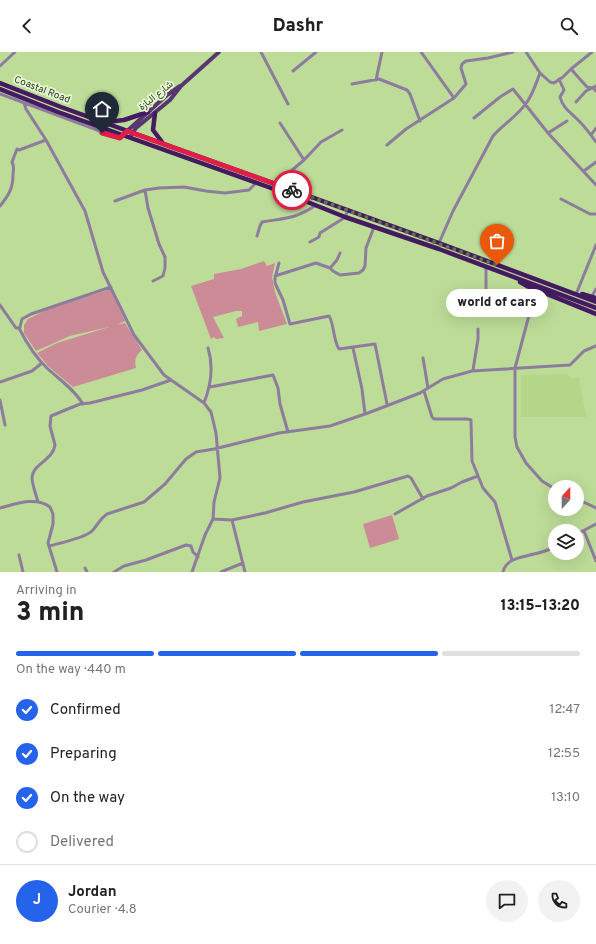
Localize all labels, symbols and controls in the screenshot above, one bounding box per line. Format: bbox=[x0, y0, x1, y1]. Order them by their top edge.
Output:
icon: back bbox=[16, 15, 38, 37]
text: Dashr bbox=[273, 15, 323, 38]
icon: search bbox=[558, 15, 580, 37]
street label: Coastal Road bbox=[12, 73, 72, 107]
street label: شارع البازة bbox=[136, 78, 176, 114]
pin bbox=[85, 92, 119, 133]
icon: home bbox=[91, 98, 113, 120]
courier bbox=[272, 170, 312, 210]
icon: bike bbox=[281, 179, 303, 201]
pin bbox=[480, 224, 514, 265]
icon: bag bbox=[486, 230, 508, 252]
callout: world of cars bbox=[446, 289, 548, 317]
text: world of cars bbox=[457, 295, 537, 311]
north arrow bbox=[548, 480, 584, 516]
map controls bbox=[548, 480, 584, 560]
button: layers bbox=[548, 524, 584, 560]
text: Arriving in bbox=[16, 583, 77, 599]
text: 3 min bbox=[16, 597, 84, 630]
text: 13:15–13:20 bbox=[500, 597, 580, 616]
text: On the way · 440 m bbox=[16, 662, 126, 678]
icon: check bbox=[16, 699, 38, 721]
text: Confirmed bbox=[50, 701, 121, 720]
text: 12:47 bbox=[550, 702, 580, 718]
icon: check bbox=[16, 743, 38, 765]
text: Preparing bbox=[50, 745, 117, 764]
text: 12:55 bbox=[548, 746, 580, 762]
icon: check bbox=[16, 787, 38, 809]
text: On the way bbox=[50, 789, 125, 808]
text: 13:10 bbox=[551, 790, 580, 806]
text: Delivered bbox=[50, 833, 114, 852]
button: chat bbox=[486, 880, 528, 922]
button: phone bbox=[538, 880, 580, 922]
text: Jordan bbox=[68, 883, 117, 902]
text: J bbox=[33, 891, 41, 910]
text: Courier · 4.8 bbox=[68, 902, 137, 918]

